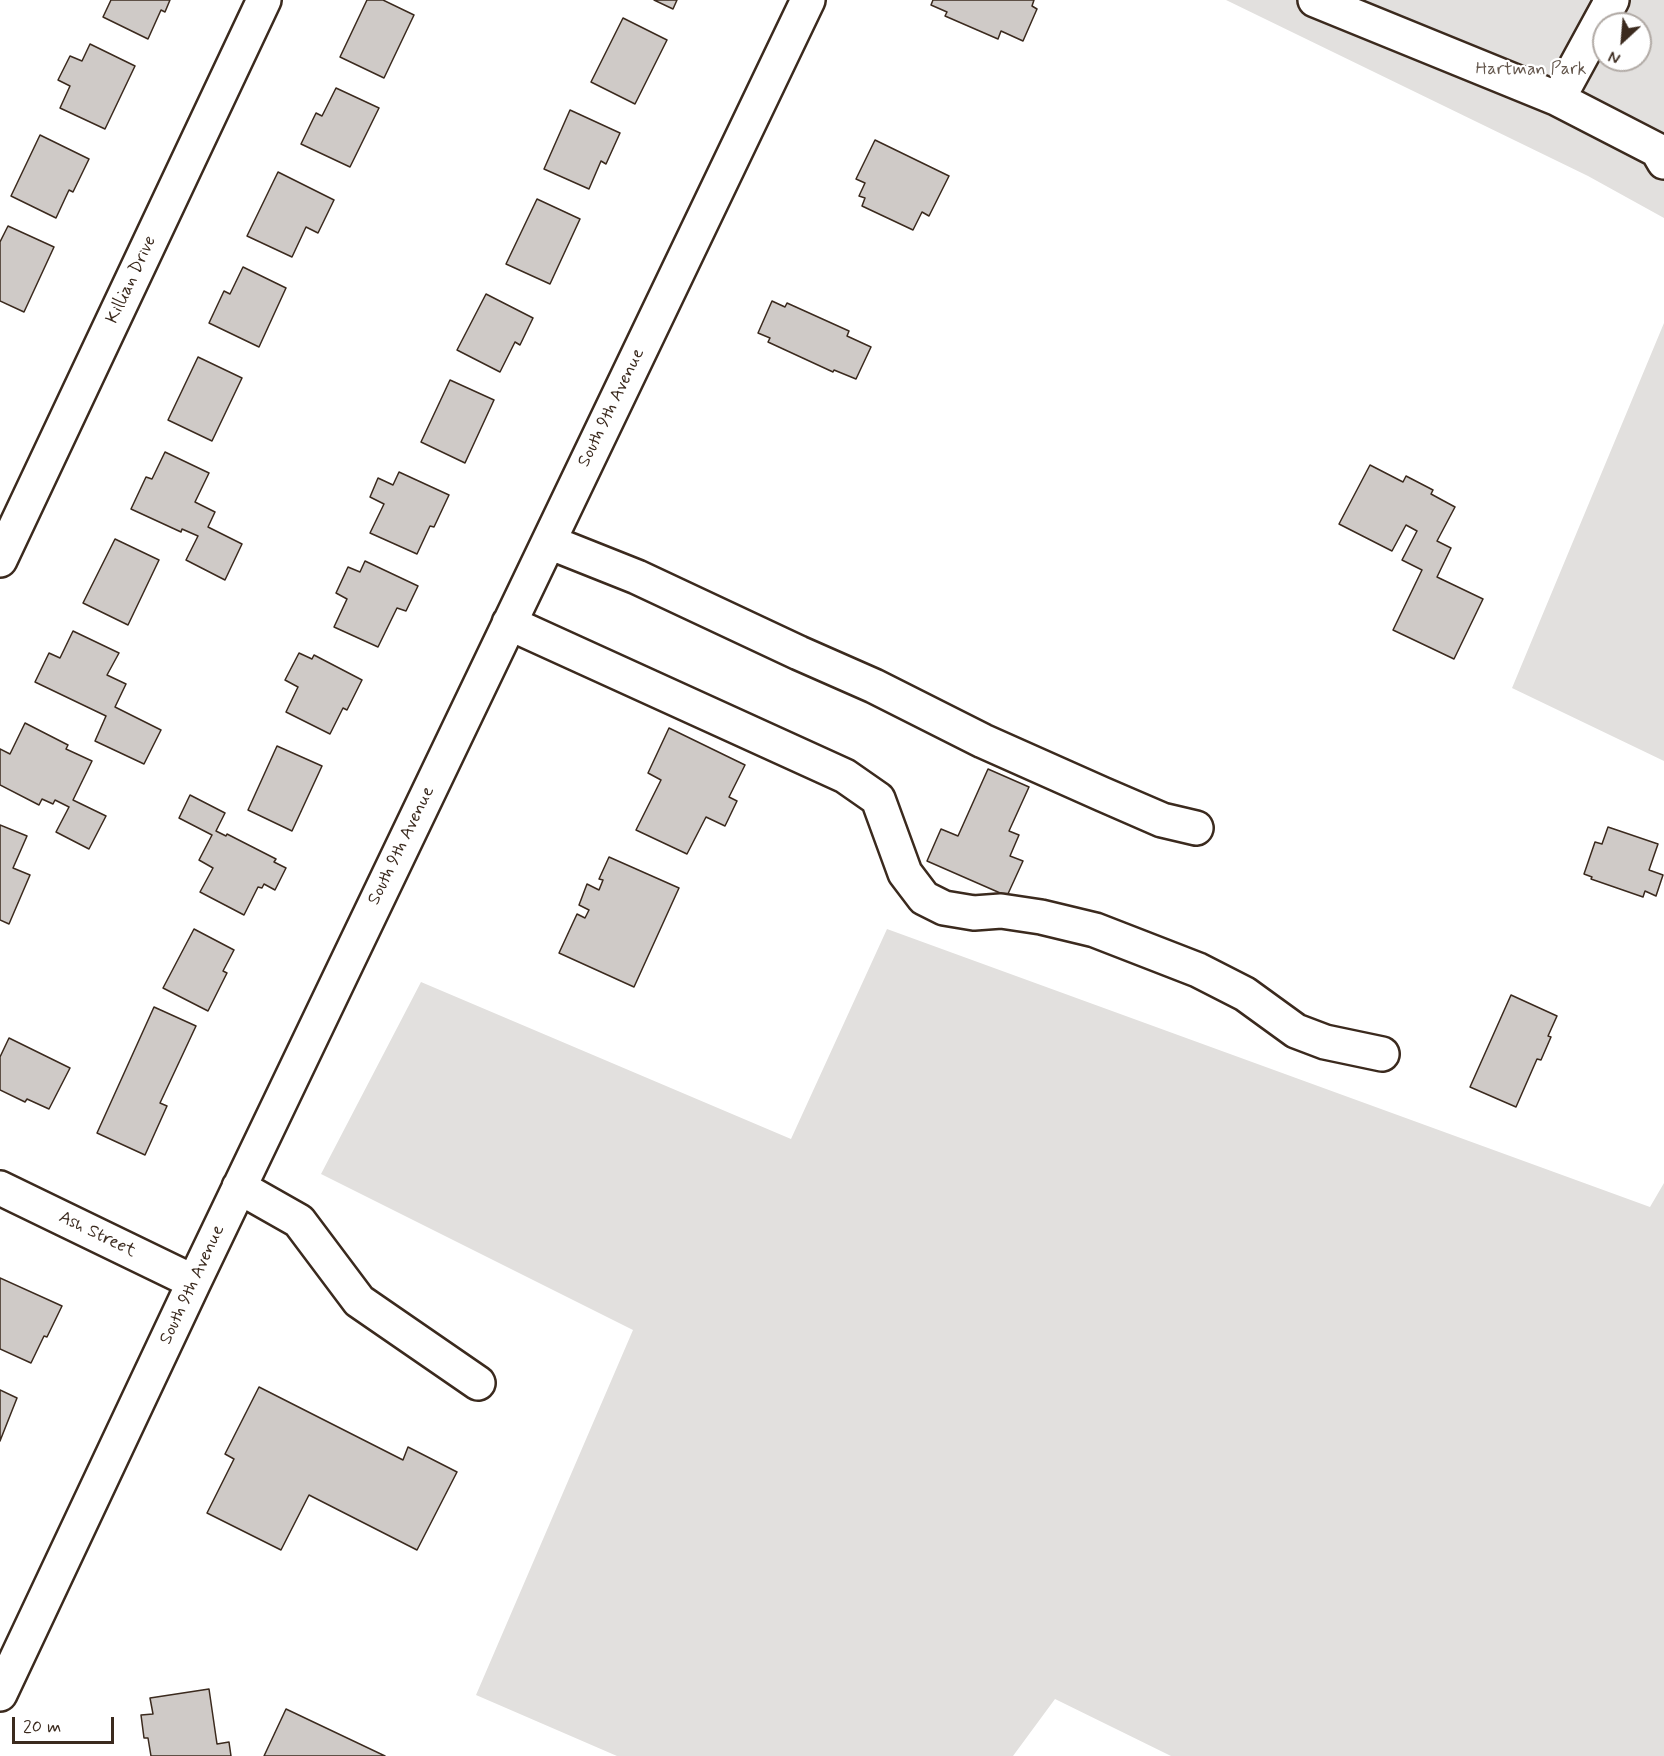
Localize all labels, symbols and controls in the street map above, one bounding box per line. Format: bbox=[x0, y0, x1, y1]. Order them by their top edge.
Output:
north arrow bbox=[1592, 12, 1652, 72]
text: N bbox=[1605, 45, 1624, 69]
park label: Hartman Park bbox=[1476, 59, 1586, 81]
street label: Killian Drive bbox=[102, 233, 162, 327]
street label: South 9th Avenue bbox=[574, 345, 650, 471]
street label: South 9th Avenue bbox=[364, 783, 440, 909]
street label: Ash Street bbox=[55, 1207, 139, 1263]
street label: South 9th Avenue bbox=[156, 1222, 230, 1348]
scale bar bbox=[15, 1705, 117, 1743]
text: 20 m bbox=[23, 1715, 61, 1739]

